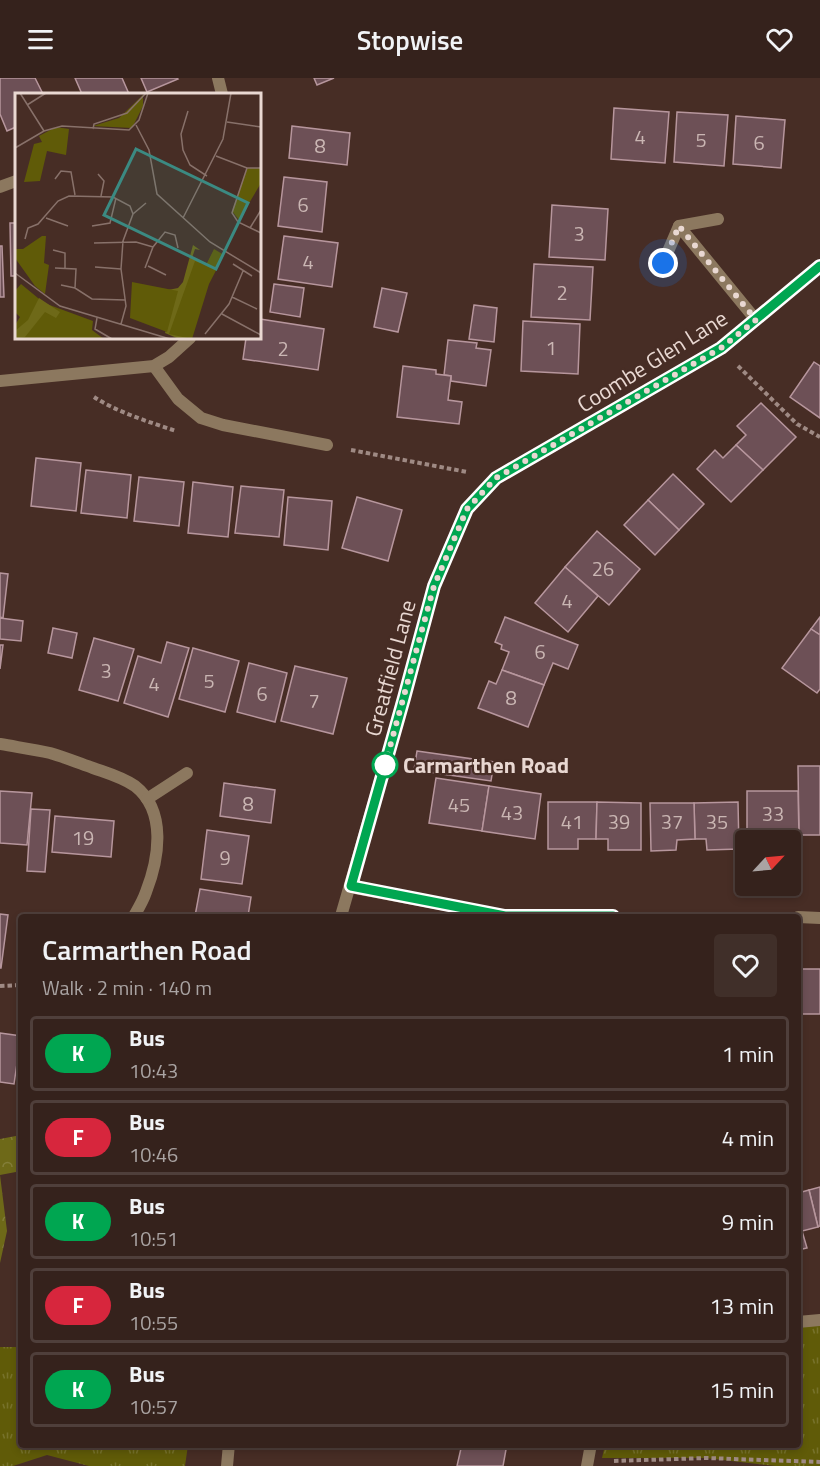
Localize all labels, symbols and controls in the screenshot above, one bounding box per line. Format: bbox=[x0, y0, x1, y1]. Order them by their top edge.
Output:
text: Stopwise bbox=[357, 19, 463, 60]
icon: menu bbox=[24, 23, 57, 56]
icon: heart bbox=[763, 23, 796, 56]
inset map bbox=[15, 93, 261, 339]
house number: 4 bbox=[634, 121, 646, 152]
house number: 5 bbox=[695, 124, 707, 155]
house number: 6 bbox=[753, 127, 765, 158]
house number: 8 bbox=[314, 130, 326, 161]
house number: 6 bbox=[297, 189, 309, 220]
house number: 3 bbox=[573, 218, 585, 249]
house number: 4 bbox=[302, 246, 314, 277]
your location bbox=[648, 248, 678, 278]
house number: 2 bbox=[556, 277, 568, 308]
street label: Coombe Glen Lane bbox=[570, 301, 734, 421]
house number: 1 bbox=[545, 332, 557, 363]
house number: 2 bbox=[277, 333, 289, 364]
house number: 26 bbox=[592, 553, 614, 584]
house number: 4 bbox=[561, 585, 573, 616]
street label: Greatfield Lane bbox=[355, 596, 425, 740]
house number: 6 bbox=[534, 636, 546, 667]
house number: 3 bbox=[100, 655, 112, 686]
house number: 5 bbox=[203, 665, 215, 696]
house number: 4 bbox=[148, 668, 160, 699]
house number: 6 bbox=[256, 678, 268, 709]
house number: 8 bbox=[505, 682, 517, 713]
house number: 7 bbox=[308, 685, 320, 716]
place label: Carmarthen Road bbox=[403, 748, 569, 782]
marker: Carmarthen Road bbox=[372, 752, 398, 778]
house number: 8 bbox=[242, 788, 254, 819]
house number: 45 bbox=[448, 789, 470, 820]
house number: 43 bbox=[501, 797, 523, 828]
house number: 33 bbox=[762, 798, 784, 829]
house number: 41 bbox=[561, 806, 583, 837]
house number: 39 bbox=[608, 806, 630, 837]
house number: 37 bbox=[661, 806, 683, 837]
house number: 35 bbox=[706, 806, 728, 837]
house number: 19 bbox=[72, 822, 94, 853]
north arrow bbox=[735, 830, 801, 896]
map controls bbox=[735, 830, 801, 896]
house number: 9 bbox=[219, 842, 231, 873]
text: Carmarthen Road bbox=[42, 928, 252, 971]
button: heart bbox=[714, 934, 777, 997]
text: Walk · 2 min · 140 m bbox=[42, 972, 212, 1003]
text: Bus bbox=[129, 1021, 165, 1055]
text: K bbox=[72, 1037, 84, 1069]
text: 1 min bbox=[722, 1037, 774, 1071]
text: 10:43 bbox=[129, 1055, 178, 1086]
text: Bus bbox=[129, 1105, 165, 1139]
text: F bbox=[72, 1121, 84, 1153]
text: 4 min bbox=[722, 1121, 774, 1155]
text: 10:46 bbox=[129, 1139, 178, 1170]
text: Bus bbox=[129, 1189, 165, 1223]
text: K bbox=[72, 1205, 84, 1237]
text: 9 min bbox=[722, 1205, 774, 1239]
text: 10:51 bbox=[129, 1223, 178, 1254]
text: Bus bbox=[129, 1273, 165, 1307]
text: F bbox=[72, 1289, 84, 1321]
text: 13 min bbox=[709, 1289, 774, 1323]
text: 10:55 bbox=[129, 1307, 178, 1338]
text: Bus bbox=[129, 1357, 165, 1391]
text: K bbox=[72, 1373, 84, 1405]
text: 15 min bbox=[709, 1373, 774, 1407]
text: 10:57 bbox=[129, 1391, 178, 1422]

